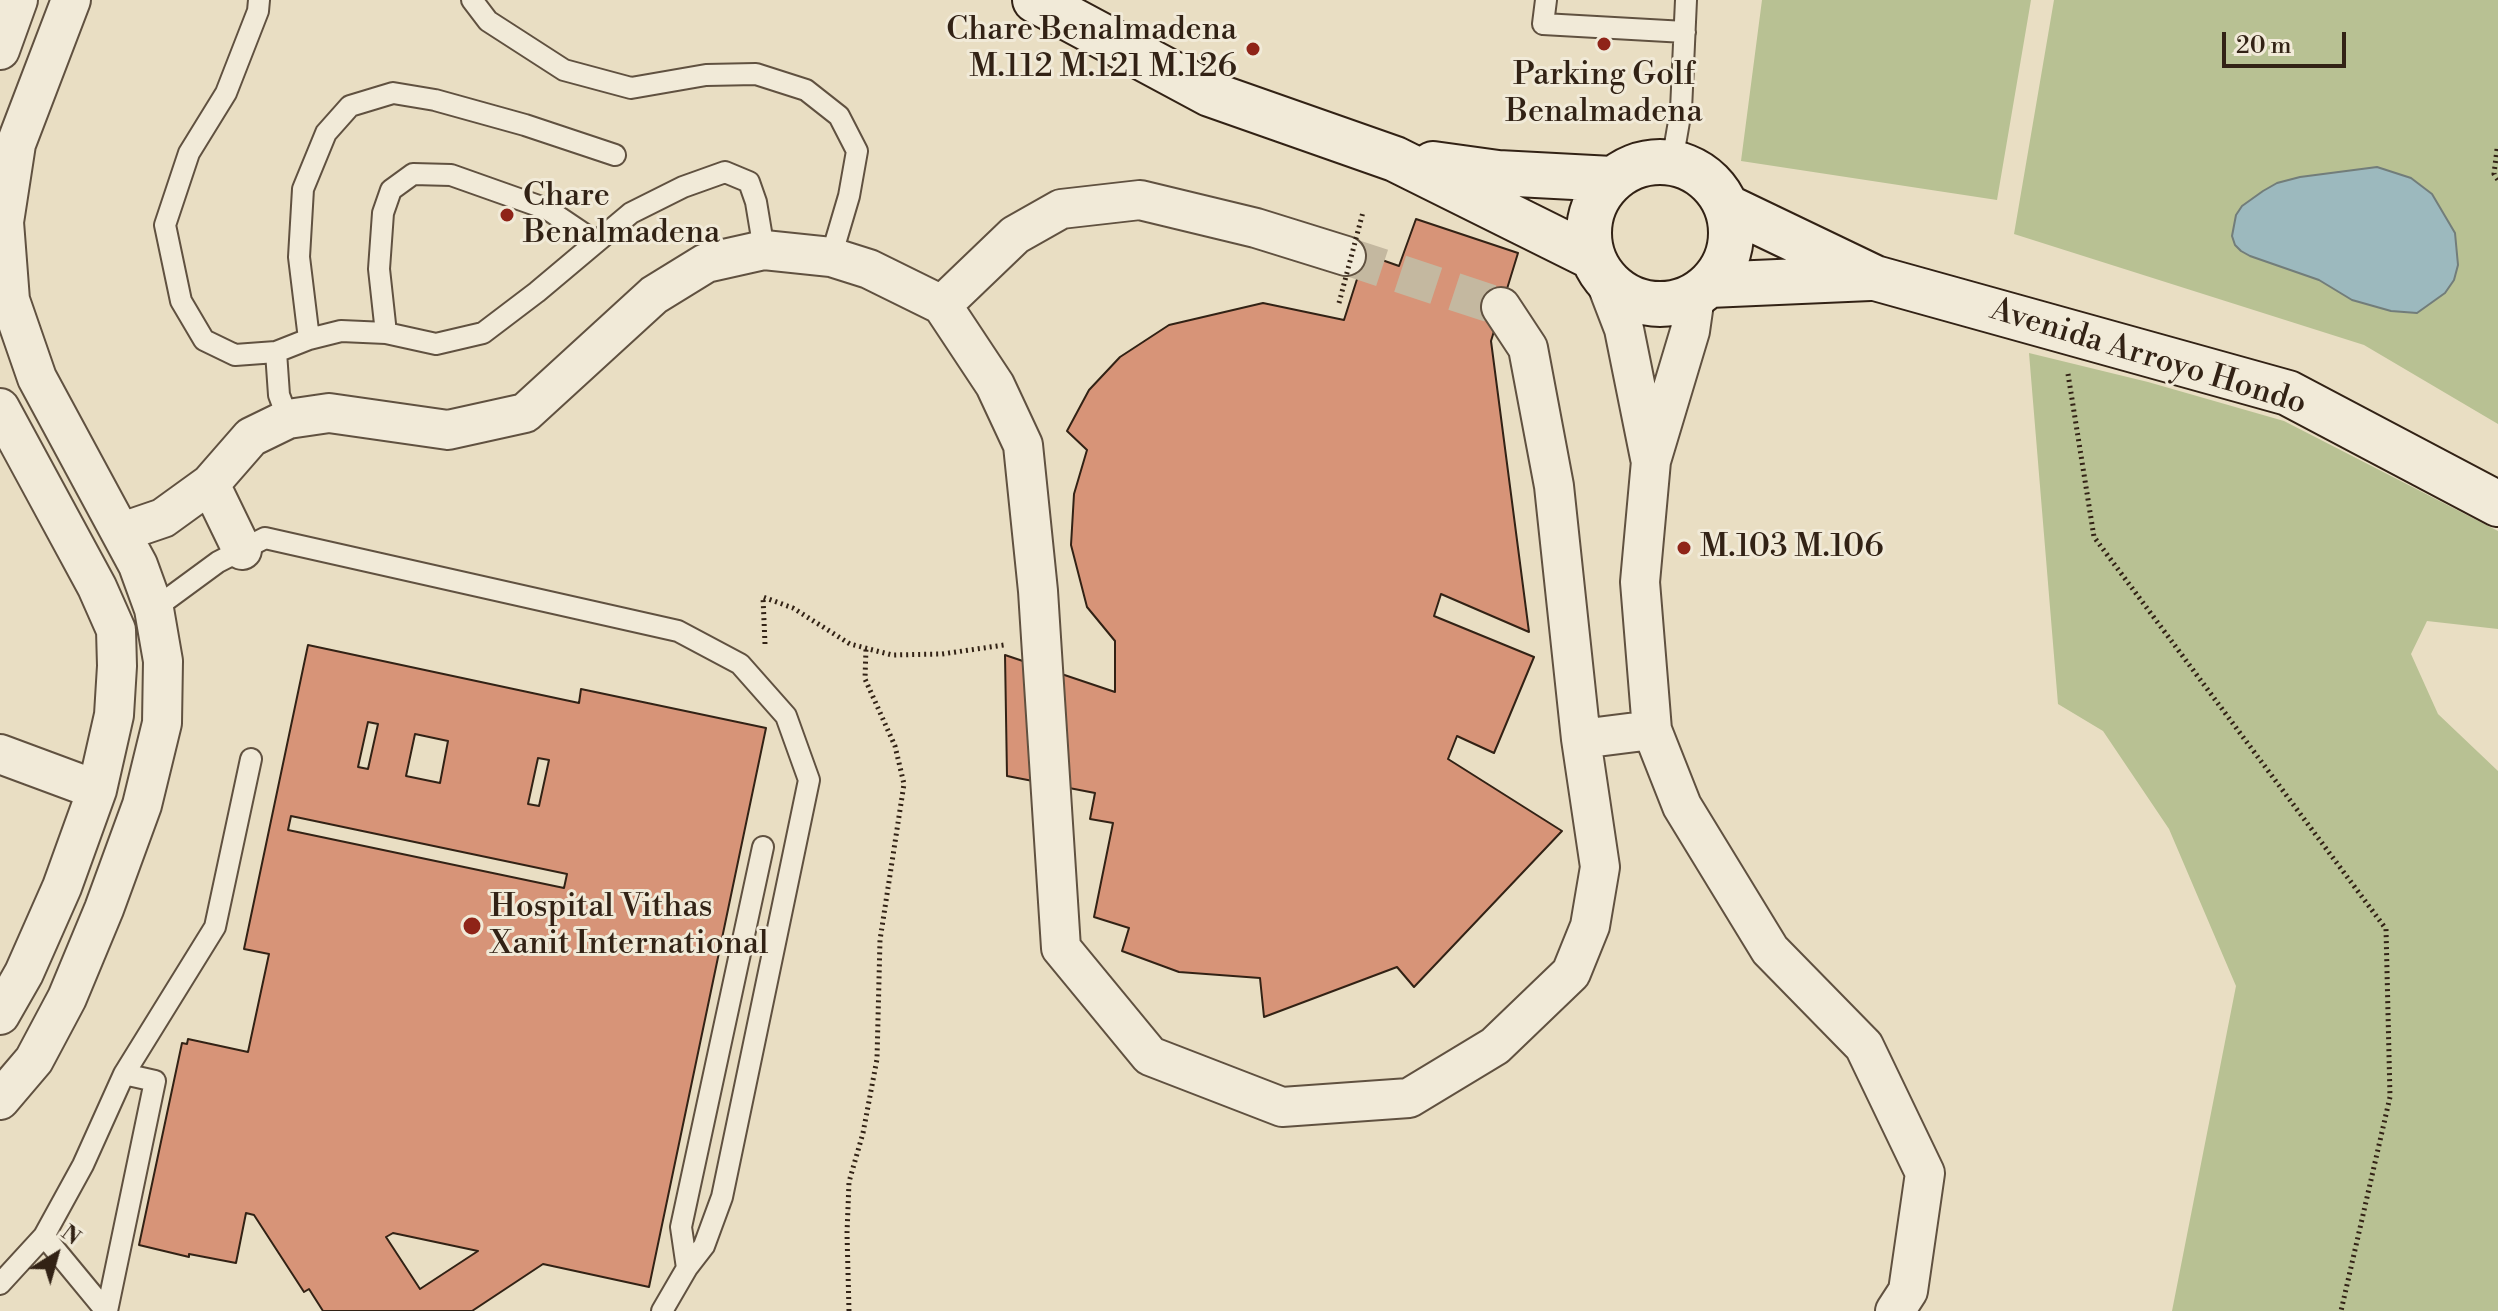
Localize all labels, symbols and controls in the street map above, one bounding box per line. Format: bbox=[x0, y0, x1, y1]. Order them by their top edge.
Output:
place label: Chare Benalmadena M.112 M.121 M.126 bbox=[946, 12, 1237, 87]
scale bar bbox=[2226, 16, 2350, 66]
text: 20 m bbox=[2236, 31, 2292, 61]
marker: Parking Golf Benalmadena bbox=[1595, 35, 1613, 53]
marker: Chare Benalmadena M.112 M.121 M.126 bbox=[1244, 40, 1262, 58]
place label: Parking Golf Benalmadena bbox=[1505, 57, 1703, 132]
place label: Chare Benalmadena bbox=[523, 178, 720, 253]
marker: Chare Benalmadena bbox=[498, 206, 516, 224]
street label: Avenida Arroyo Hondo bbox=[1985, 292, 2311, 424]
place label: M.103 M.106 bbox=[1700, 529, 1884, 567]
marker: M.103 M.106 bbox=[1675, 539, 1693, 557]
place label: Hospital Vithas Xanit International bbox=[490, 889, 768, 964]
marker: Hospital Vithas Xanit International bbox=[461, 915, 483, 937]
north arrow bbox=[16, 1215, 96, 1295]
text: N bbox=[56, 1219, 86, 1251]

